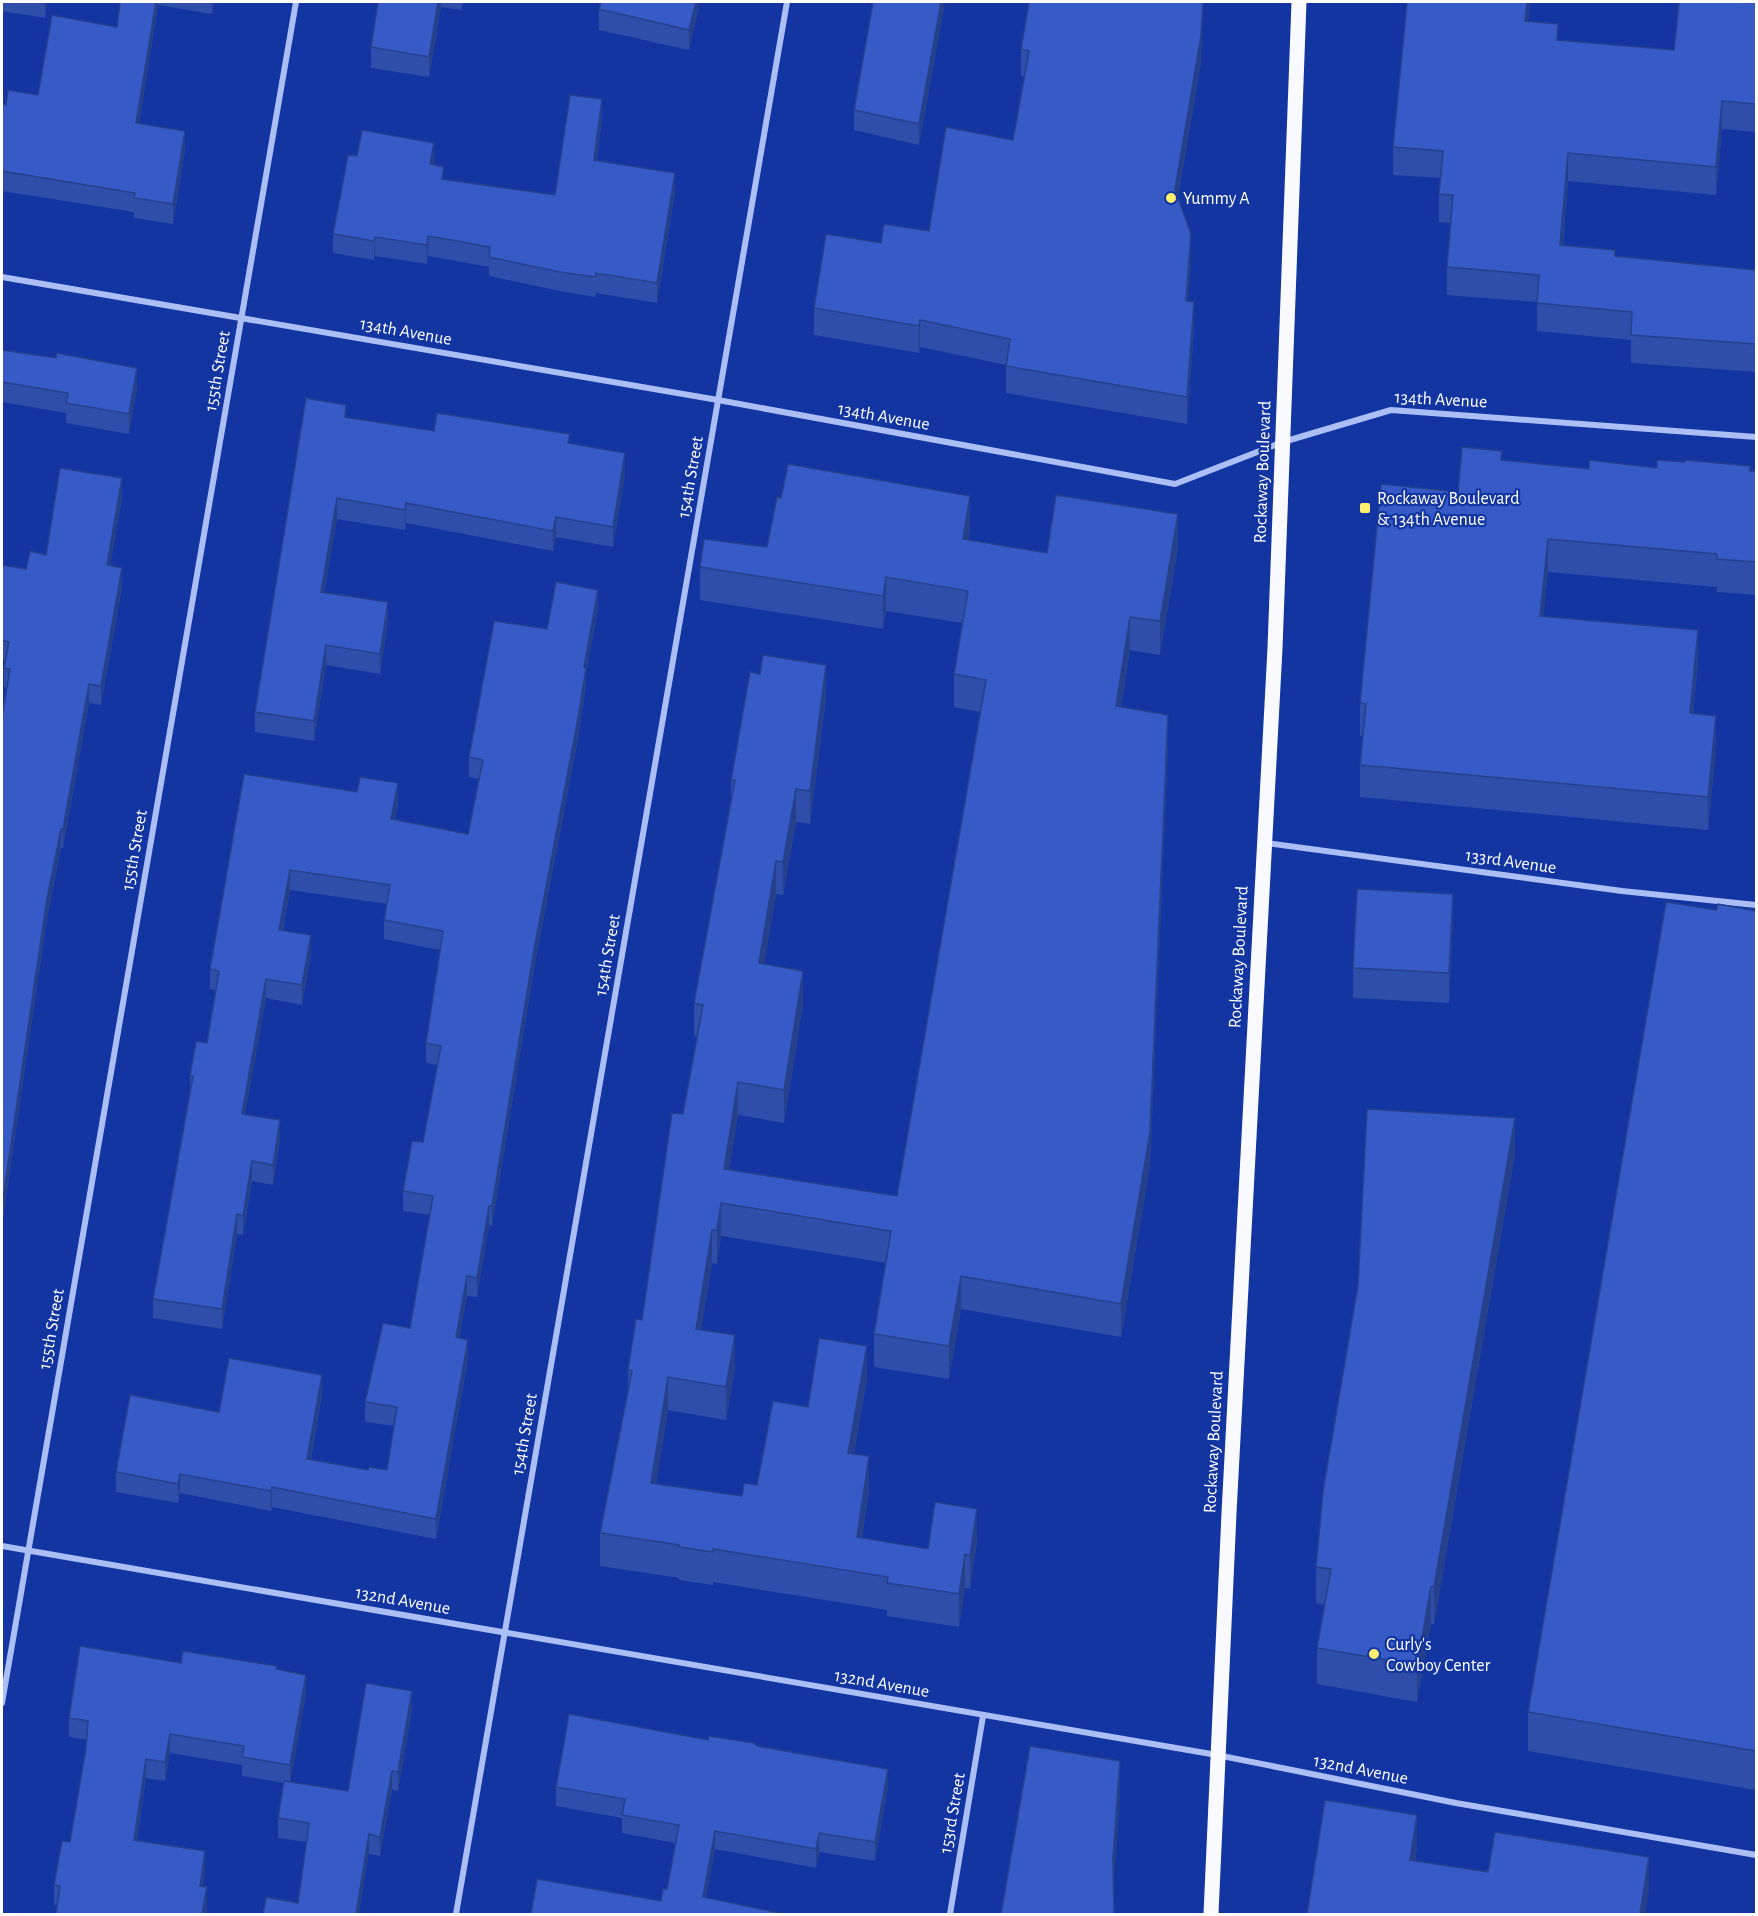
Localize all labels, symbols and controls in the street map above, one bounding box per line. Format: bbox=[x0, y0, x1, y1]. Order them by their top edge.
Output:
place label: Yummy A bbox=[1183, 190, 1250, 208]
marker: Yummy A bbox=[1164, 191, 1178, 205]
street label: 134th Avenue bbox=[359, 315, 453, 349]
street label: 155th Street bbox=[202, 329, 234, 413]
street label: 134th Avenue bbox=[1394, 389, 1488, 411]
street label: 134th Avenue bbox=[837, 400, 931, 434]
street label: Rockaway Boulevard bbox=[1252, 401, 1274, 544]
street label: 154th Street bbox=[675, 435, 707, 520]
place label: Rockaway Boulevard & 134th Avenue bbox=[1377, 490, 1519, 529]
marker: Rockaway Boulevard & 134th Avenue bbox=[1358, 501, 1372, 515]
street label: 155th Street bbox=[119, 808, 151, 892]
street label: 133rd Avenue bbox=[1464, 847, 1557, 877]
street label: Rockaway Boulevard bbox=[1226, 885, 1252, 1029]
street label: 154th Street bbox=[592, 913, 624, 998]
street label: 155th Street bbox=[36, 1287, 68, 1371]
street label: Rockaway Boulevard bbox=[1201, 1370, 1227, 1514]
street label: 154th Street bbox=[509, 1392, 541, 1477]
street label: 132nd Avenue bbox=[354, 1584, 452, 1618]
place label: Curly's Cowboy Center bbox=[1386, 1636, 1491, 1675]
marker: Curly's Cowboy Center bbox=[1367, 1647, 1381, 1661]
street label: 132nd Avenue bbox=[833, 1667, 931, 1701]
street label: 132nd Avenue bbox=[1312, 1752, 1410, 1788]
street label: 153rd Street bbox=[937, 1771, 969, 1855]

